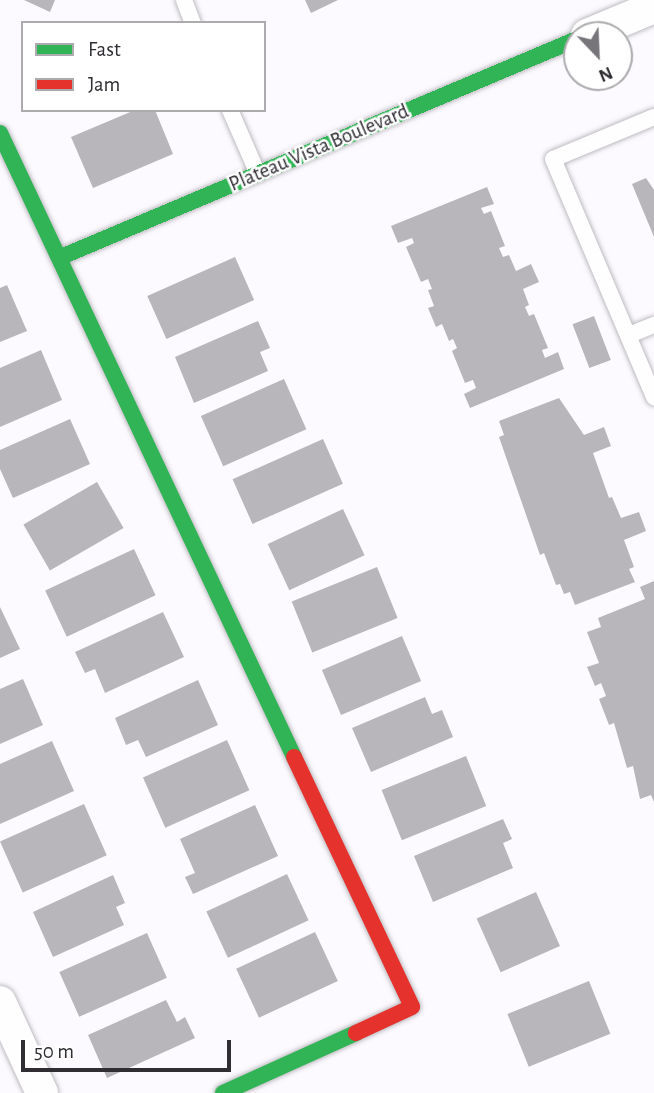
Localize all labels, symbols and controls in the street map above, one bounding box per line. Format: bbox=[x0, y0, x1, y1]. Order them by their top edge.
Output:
legend bbox=[21, 21, 266, 112]
north arrow bbox=[563, 21, 633, 91]
text: Fast bbox=[88, 39, 121, 60]
text: N bbox=[596, 63, 615, 85]
text: Jam bbox=[88, 74, 120, 95]
street label: Plateau Vista Boulevard bbox=[225, 99, 413, 197]
scale bar bbox=[24, 1026, 234, 1070]
text: 50 m bbox=[34, 1041, 74, 1062]

